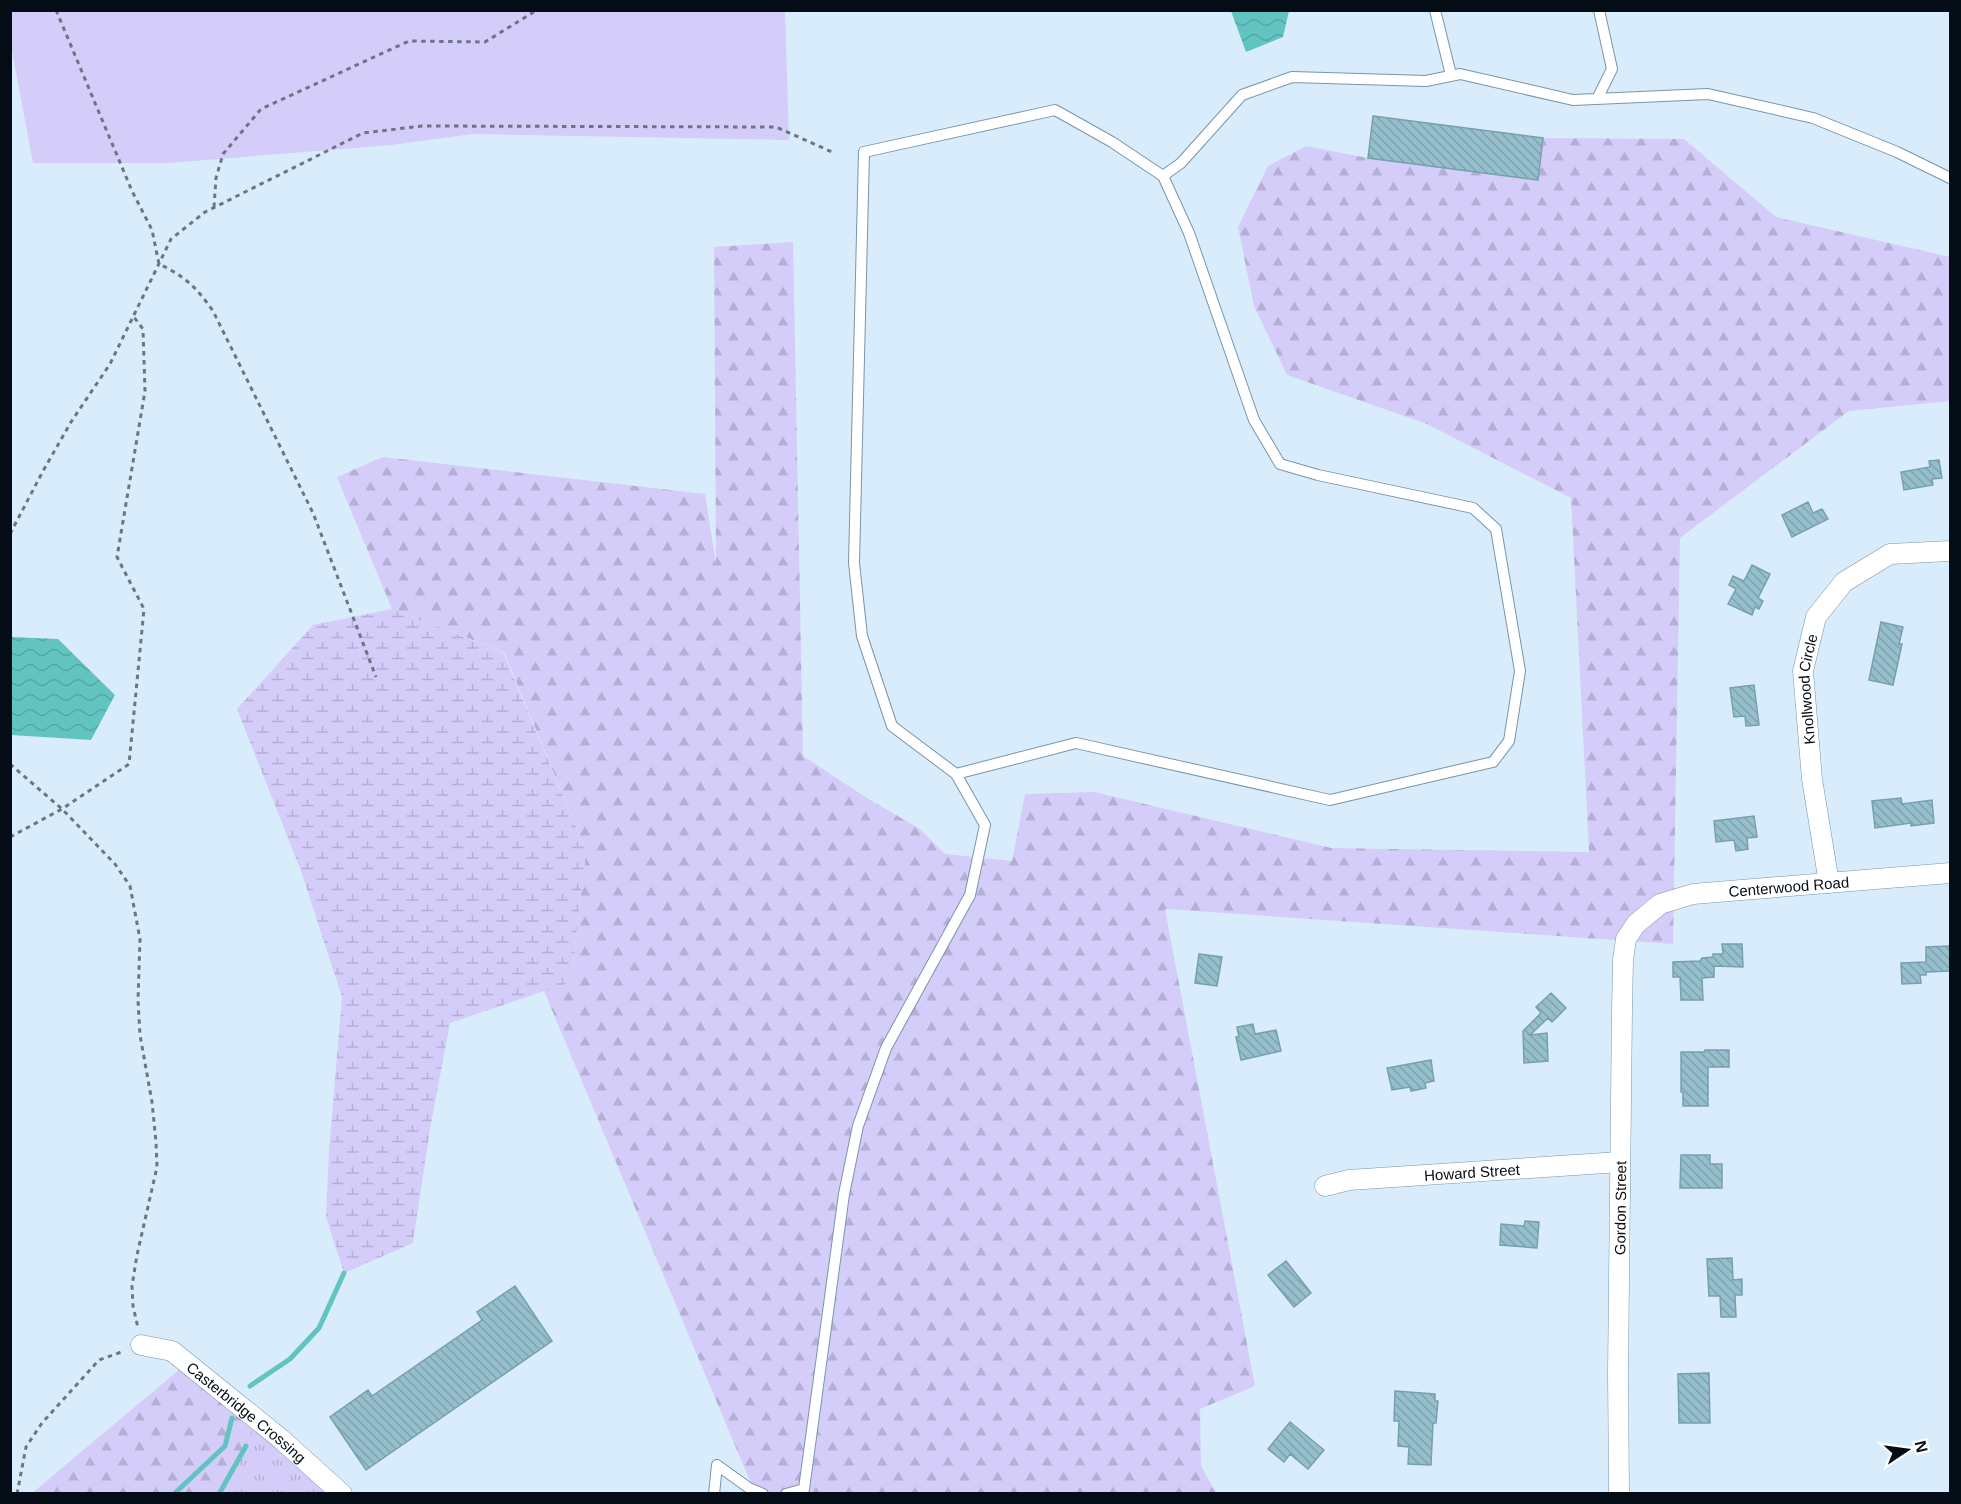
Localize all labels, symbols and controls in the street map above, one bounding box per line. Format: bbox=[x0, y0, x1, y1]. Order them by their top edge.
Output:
street label: Knollwood Circle bbox=[1795, 632, 1820, 745]
street label: Centerwood Road bbox=[1728, 873, 1850, 900]
street label: Howard Street bbox=[1424, 1160, 1521, 1183]
street label: Gordon Street bbox=[1611, 1160, 1629, 1255]
street label: Casterbridge Crossing bbox=[184, 1358, 310, 1466]
north arrow bbox=[1877, 1420, 1937, 1480]
text: N bbox=[1912, 1439, 1931, 1454]

